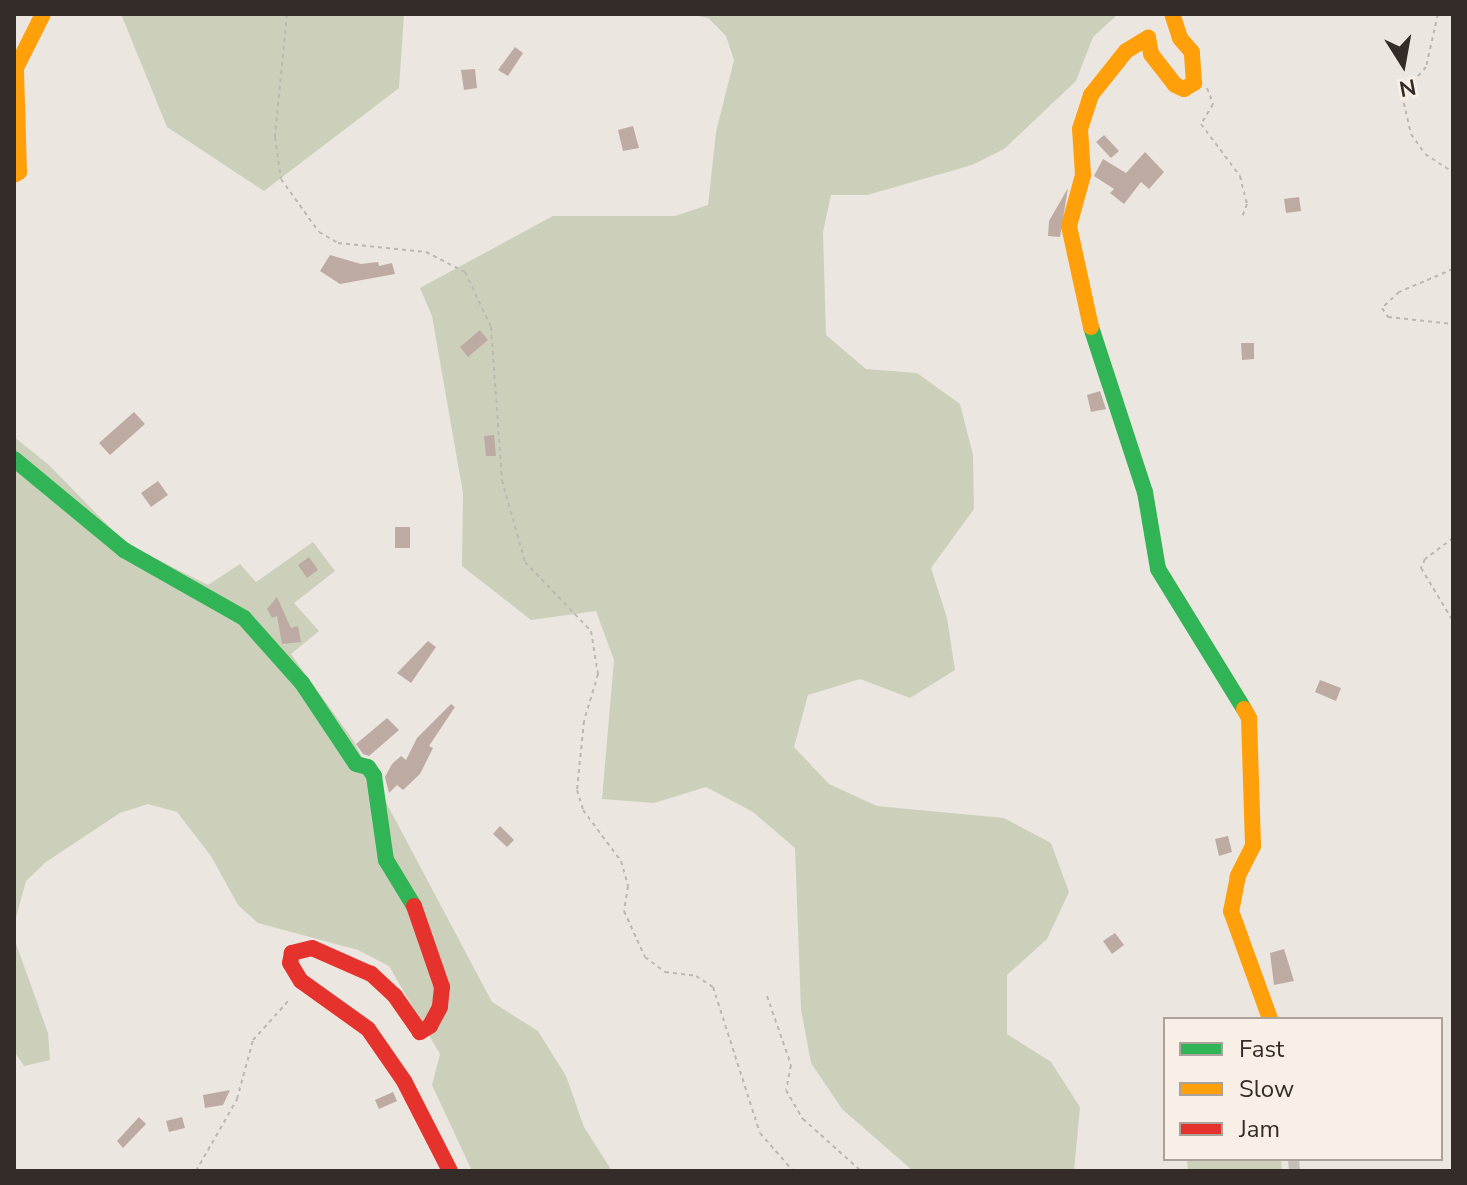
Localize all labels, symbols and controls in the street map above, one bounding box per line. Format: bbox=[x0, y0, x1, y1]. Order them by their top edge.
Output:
north arrow bbox=[1363, 24, 1443, 104]
text: N bbox=[1397, 71, 1419, 104]
legend bbox=[1163, 1017, 1443, 1161]
text: Fast bbox=[1239, 1033, 1284, 1065]
text: Slow bbox=[1239, 1073, 1294, 1105]
text: Jam bbox=[1239, 1113, 1280, 1145]

